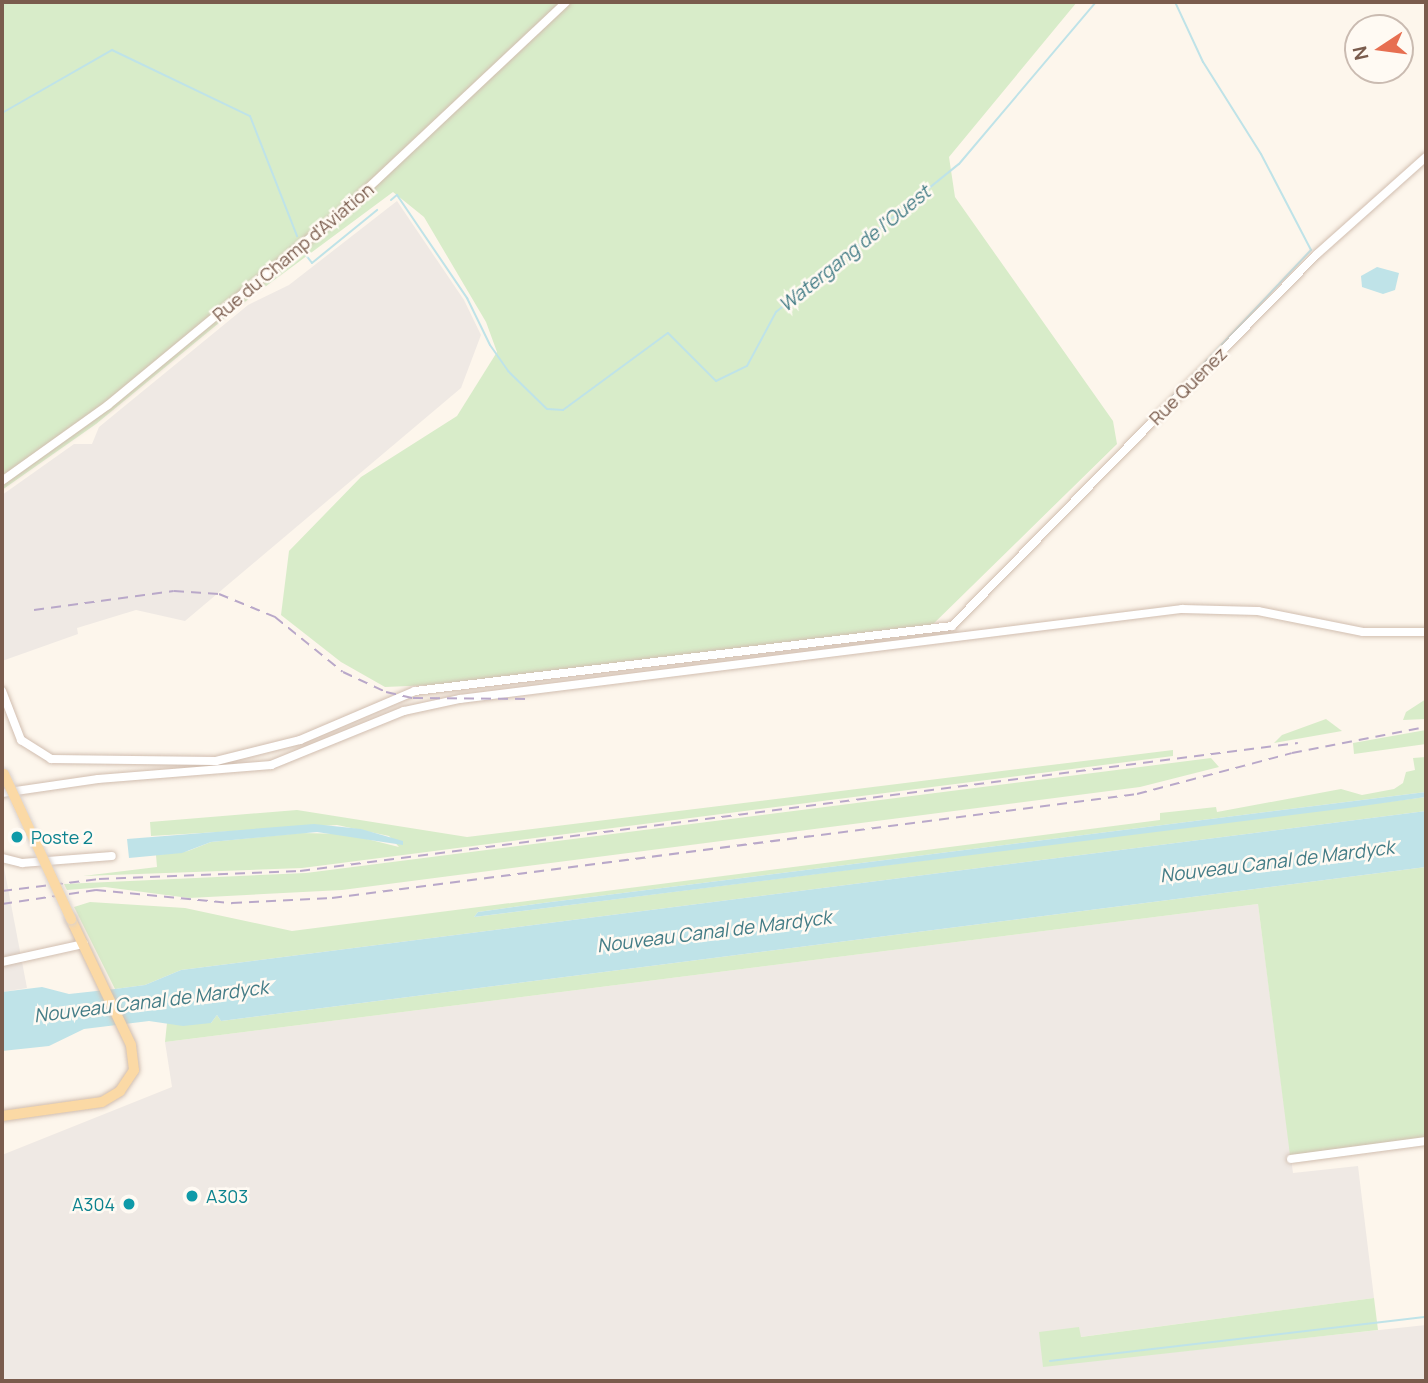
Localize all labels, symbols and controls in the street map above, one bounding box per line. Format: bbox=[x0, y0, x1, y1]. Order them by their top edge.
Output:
north arrow bbox=[1344, 14, 1414, 84]
text: N bbox=[1346, 44, 1375, 63]
street label: Rue du Champ d'Aviation bbox=[208, 178, 378, 326]
water label: Watergang de l'Ouest bbox=[775, 181, 935, 317]
street label: Rue Quenez bbox=[1145, 343, 1231, 429]
place label: Poste 2 bbox=[31, 826, 93, 848]
marker: Poste 2 bbox=[9, 829, 25, 845]
water label: Nouveau Canal de Mardyck bbox=[1159, 836, 1395, 888]
water label: Nouveau Canal de Mardyck bbox=[596, 906, 832, 958]
water label: Nouveau Canal de Mardyck bbox=[33, 976, 269, 1028]
place label: A303 bbox=[206, 1185, 248, 1207]
marker: A303 bbox=[184, 1188, 200, 1204]
place label: A304 bbox=[72, 1193, 115, 1215]
marker: A304 bbox=[121, 1196, 137, 1212]

